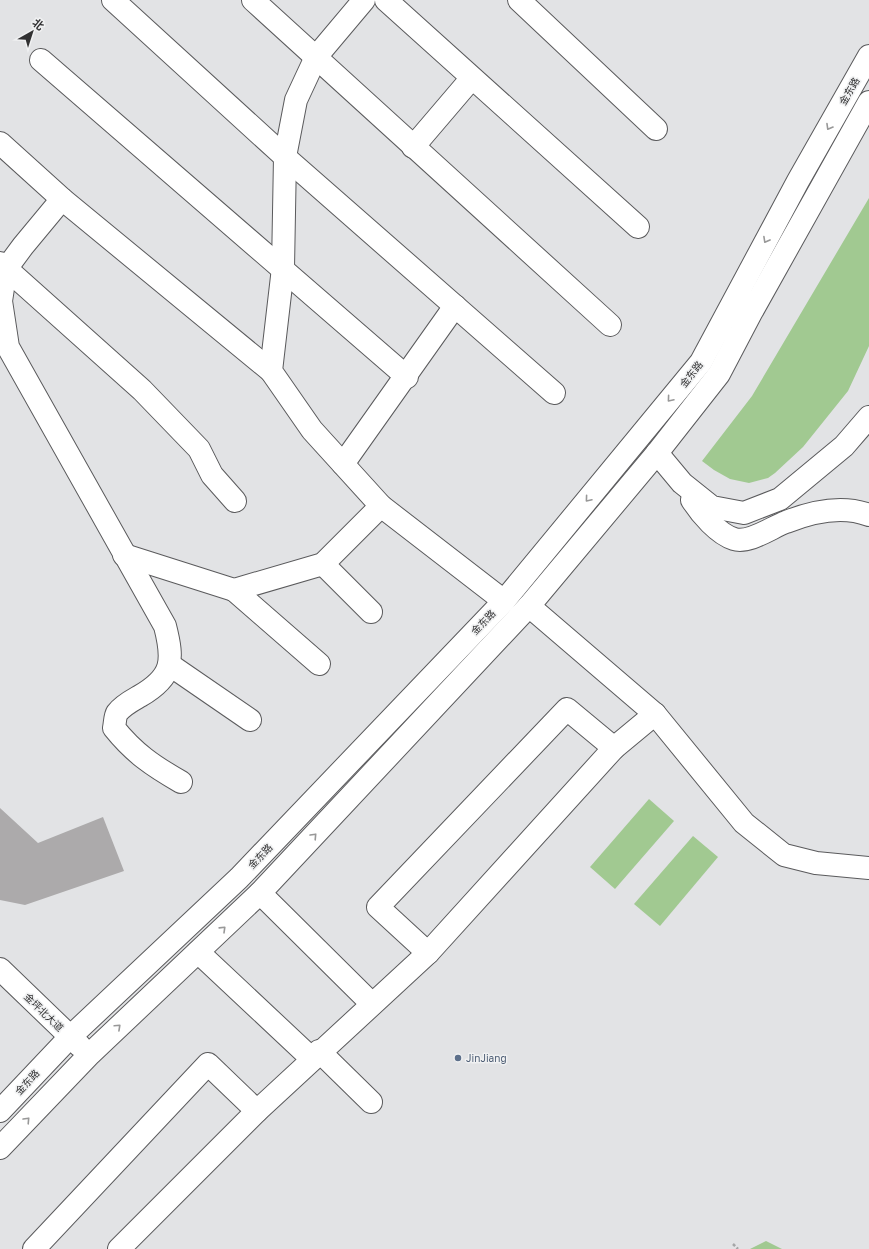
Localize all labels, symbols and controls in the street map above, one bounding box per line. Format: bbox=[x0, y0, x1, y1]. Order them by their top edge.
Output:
north arrow bbox=[12, 12, 52, 52]
text: 北 bbox=[30, 15, 47, 32]
street label: 金东路 bbox=[836, 75, 862, 107]
one-way arrow bbox=[826, 123, 833, 130]
one-way arrow bbox=[763, 236, 770, 243]
street label: 金东路 bbox=[677, 358, 705, 390]
one-way arrow bbox=[668, 395, 675, 402]
one-way arrow bbox=[585, 495, 592, 502]
street label: 金东路 bbox=[468, 607, 498, 637]
one-way arrow bbox=[309, 833, 316, 841]
street label: 金东路 bbox=[245, 841, 275, 871]
one-way arrow bbox=[218, 926, 226, 934]
street label: 金坪北大道 bbox=[22, 990, 66, 1034]
one-way arrow bbox=[113, 1025, 121, 1032]
place label: JinJiang bbox=[466, 1052, 507, 1064]
marker: JinJiang bbox=[453, 1053, 463, 1063]
street label: 金东路 bbox=[12, 1067, 42, 1097]
one-way arrow bbox=[22, 1117, 30, 1125]

